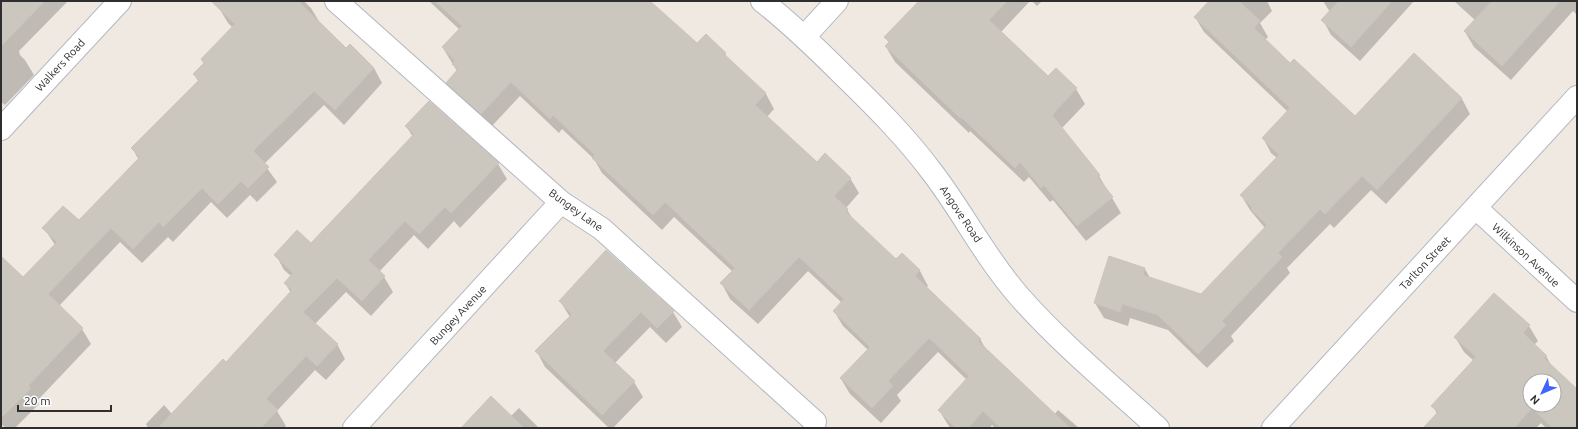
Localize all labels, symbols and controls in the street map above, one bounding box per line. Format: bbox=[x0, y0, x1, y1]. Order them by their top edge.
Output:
street label: Walkers Road bbox=[33, 36, 87, 94]
street label: Angove Road bbox=[938, 184, 984, 244]
street label: Bungey Lane bbox=[547, 187, 605, 233]
street label: Wilkinson Avenue bbox=[1490, 221, 1562, 289]
street label: Tarlton Street bbox=[1397, 233, 1453, 292]
street label: Bungey Avenue bbox=[427, 283, 489, 347]
north arrow bbox=[1522, 373, 1562, 413]
scale bar bbox=[18, 387, 111, 413]
text: N bbox=[1528, 393, 1542, 407]
text: 20 m bbox=[24, 394, 51, 407]

